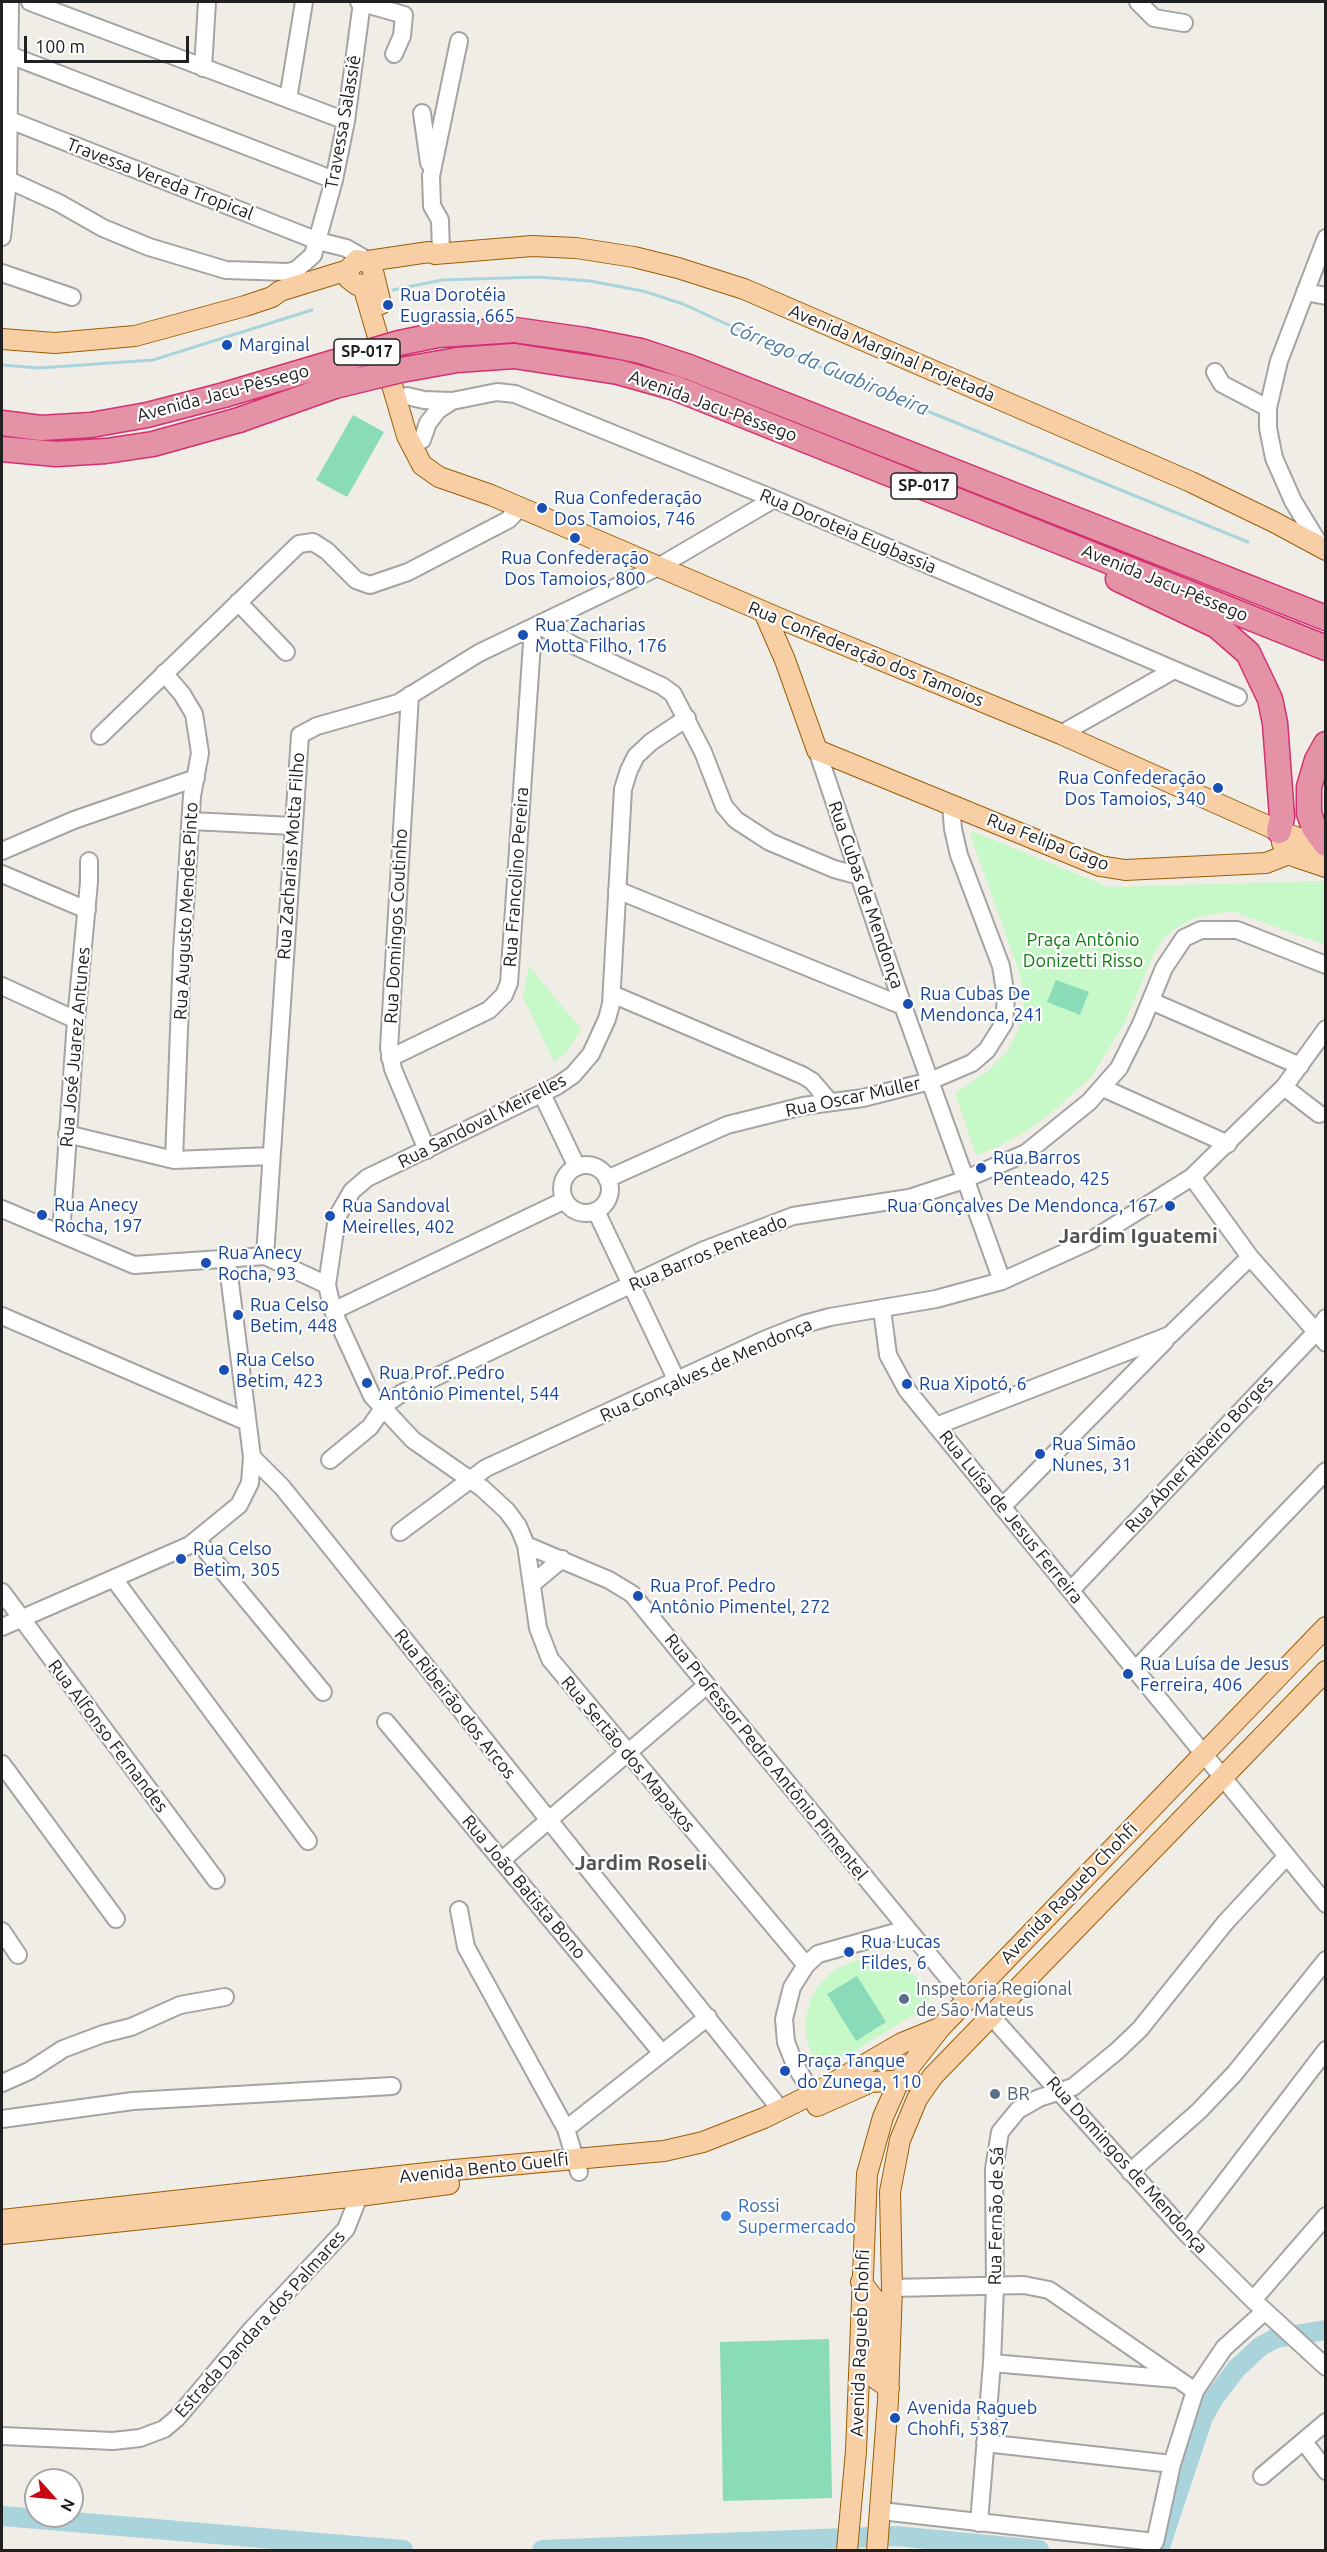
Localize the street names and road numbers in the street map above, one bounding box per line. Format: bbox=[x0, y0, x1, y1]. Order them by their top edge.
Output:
street label: Travessa Salassiê bbox=[321, 53, 365, 191]
street label: Travessa Vereda Tropical bbox=[64, 133, 256, 225]
street label: Avenida Marginal Projetada bbox=[786, 300, 998, 406]
road number: SP-017 bbox=[334, 339, 400, 365]
street label: Avenida Jacu-Pêssego bbox=[135, 360, 311, 426]
street label: Avenida Jacu-Pêssego bbox=[626, 366, 800, 446]
road number: SP-017 bbox=[891, 473, 957, 499]
street label: Rua Doroteia Eugbassia bbox=[756, 484, 940, 578]
street label: Avenida Jacu-Pêssego bbox=[1079, 540, 1251, 626]
street label: Rua Confederação dos Tamoios bbox=[745, 597, 987, 711]
street label: Rua Zacharias Motta Filho bbox=[273, 752, 309, 960]
street label: Rua Francolino Pereira bbox=[499, 786, 533, 968]
street label: Rua Cubas de Mendonça bbox=[824, 798, 908, 992]
street label: Rua Augusto Mendes Pinto bbox=[170, 801, 202, 1021]
street label: Rua Felipa Gago bbox=[984, 809, 1112, 875]
street label: Rua Domingos Coutinho bbox=[380, 828, 412, 1024]
street label: Rua José Juarez Antunes bbox=[55, 946, 95, 1148]
street label: Rua Sandoval Meirelles bbox=[394, 1069, 570, 1173]
street label: Rua Oscar Muller bbox=[784, 1072, 922, 1122]
street label: Rua Barros Penteado bbox=[626, 1210, 790, 1296]
street label: Rua Gonçalves de Mendonça bbox=[597, 1313, 815, 1427]
street label: Rua Abner Ribeiro Borges bbox=[1121, 1371, 1277, 1537]
street label: Rua Luísa de Jesus Ferreira bbox=[934, 1426, 1088, 1608]
street label: Rua Ribeirão dos Arcos bbox=[390, 1625, 520, 1783]
street label: Rua Professor Pedro Antônio Pimentel bbox=[660, 1630, 872, 1884]
street label: Rua Alfonso Fernandes bbox=[43, 1655, 173, 1817]
street label: Rua Sertão dos Mapaxos bbox=[556, 1672, 700, 1836]
street label: Rua João Batista Bono bbox=[457, 1811, 591, 1963]
street label: Avenida Ragueb Chohfi bbox=[996, 1818, 1142, 1968]
street label: Rua Domingos de Mendonça bbox=[1042, 2072, 1212, 2258]
street label: Rua Fernão de Sá bbox=[984, 2147, 1008, 2285]
street label: Avenida Bento Guelfi bbox=[398, 2148, 570, 2188]
street label: Estrada Dandara dos Palmares bbox=[170, 2226, 350, 2422]
street label: Avenida Ragueb Chohfi bbox=[846, 2249, 874, 2437]

